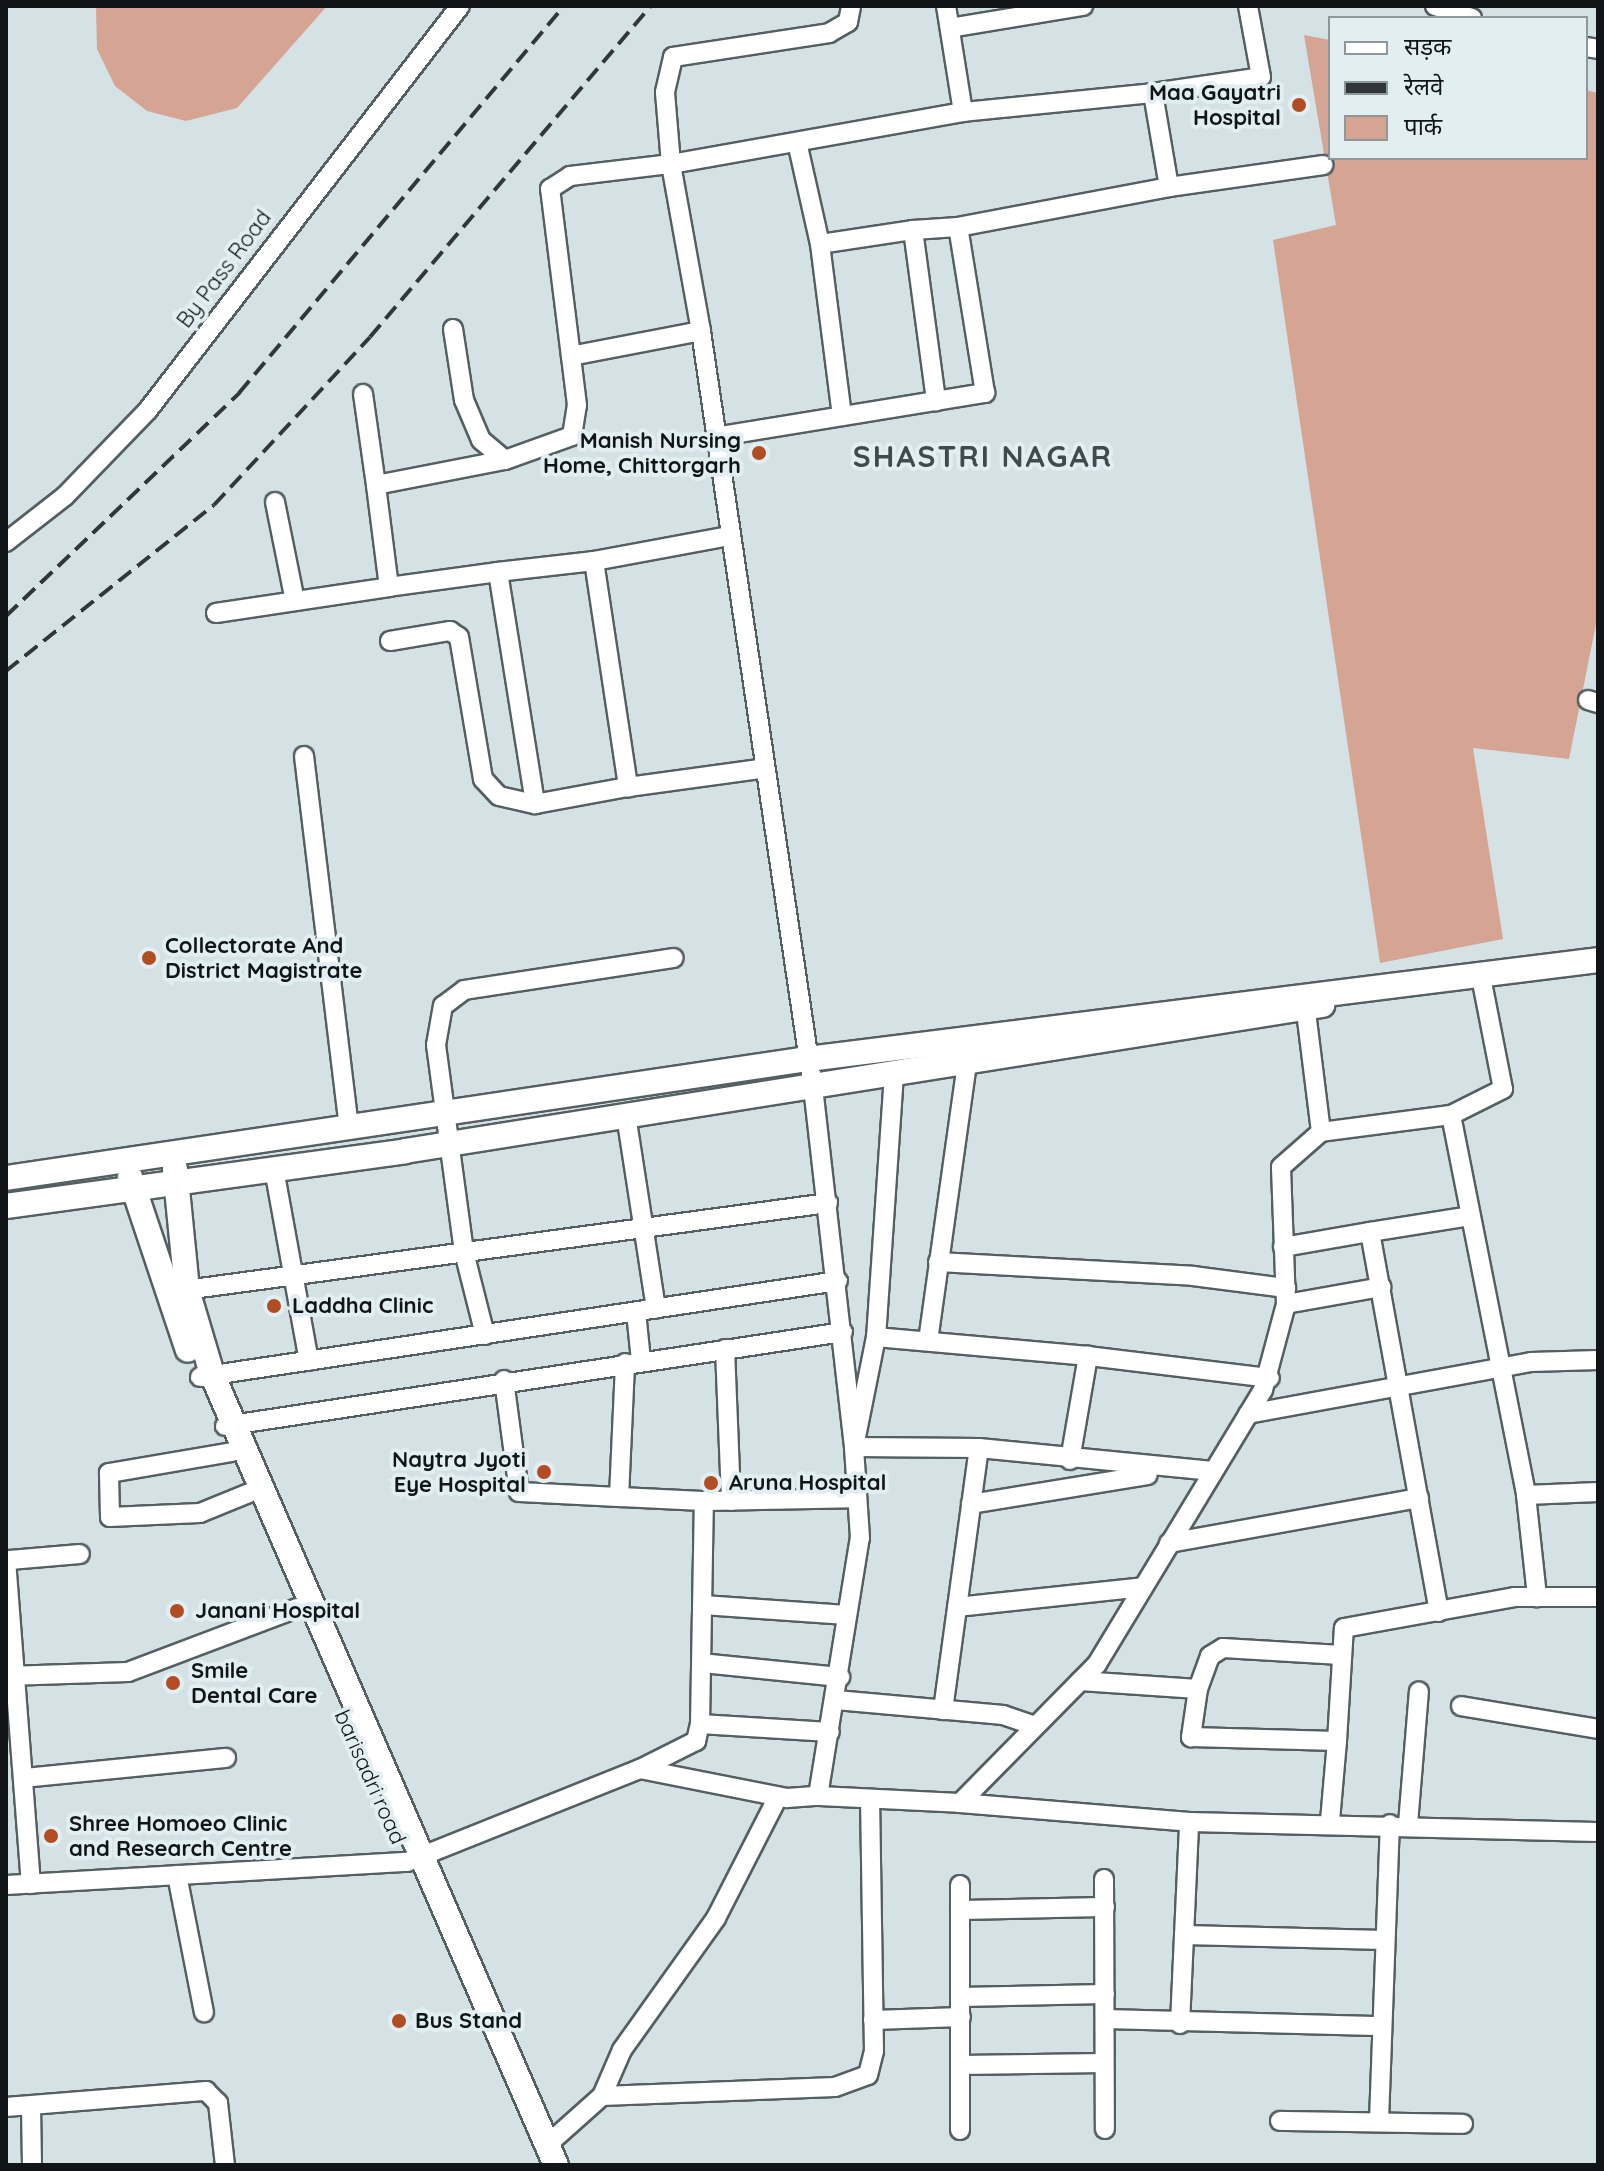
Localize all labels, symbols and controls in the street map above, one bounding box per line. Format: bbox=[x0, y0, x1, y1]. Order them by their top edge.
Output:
legend bbox=[1328, 16, 1588, 160]
text: सड़क bbox=[1404, 31, 1452, 61]
text: रेलवे bbox=[1404, 71, 1443, 101]
place label: Maa Gayatri Hospital bbox=[1149, 79, 1281, 130]
marker: Maa Gayatri Hospital bbox=[1288, 94, 1310, 116]
text: पार्क bbox=[1404, 111, 1442, 141]
street label: By Pass Road bbox=[171, 205, 277, 333]
place label: Manish Nursing Home, Chittorgarh bbox=[543, 427, 741, 478]
district label: SHASTRI NAGAR bbox=[853, 438, 1113, 474]
marker: Manish Nursing Home, Chittorgarh bbox=[748, 442, 770, 464]
place label: Collectorate And District Magistrate bbox=[165, 932, 362, 984]
marker: Collectorate And District Magistrate bbox=[140, 949, 158, 967]
place label: Laddha Clinic bbox=[292, 1293, 433, 1319]
marker: Laddha Clinic bbox=[263, 1295, 285, 1317]
place label: Naytra Jyoti Eye Hospital bbox=[392, 1446, 526, 1498]
marker: Naytra Jyoti Eye Hospital bbox=[533, 1461, 555, 1483]
place label: Aruna Hospital bbox=[729, 1470, 887, 1496]
marker: Aruna Hospital bbox=[700, 1472, 722, 1494]
place label: Janani Hospital bbox=[195, 1598, 360, 1624]
marker: Janani Hospital bbox=[166, 1600, 188, 1622]
place label: Smile Dental Care bbox=[191, 1657, 318, 1708]
marker: Smile Dental Care bbox=[162, 1672, 184, 1694]
street label: barisadri road bbox=[329, 1706, 411, 1848]
place label: Shree Homoeo Clinic and Research Centre bbox=[69, 1810, 292, 1862]
marker: Shree Homoeo Clinic and Research Centre bbox=[40, 1825, 62, 1847]
place label: Bus Stand bbox=[415, 2008, 522, 2034]
marker: Bus Stand bbox=[390, 2012, 408, 2030]

